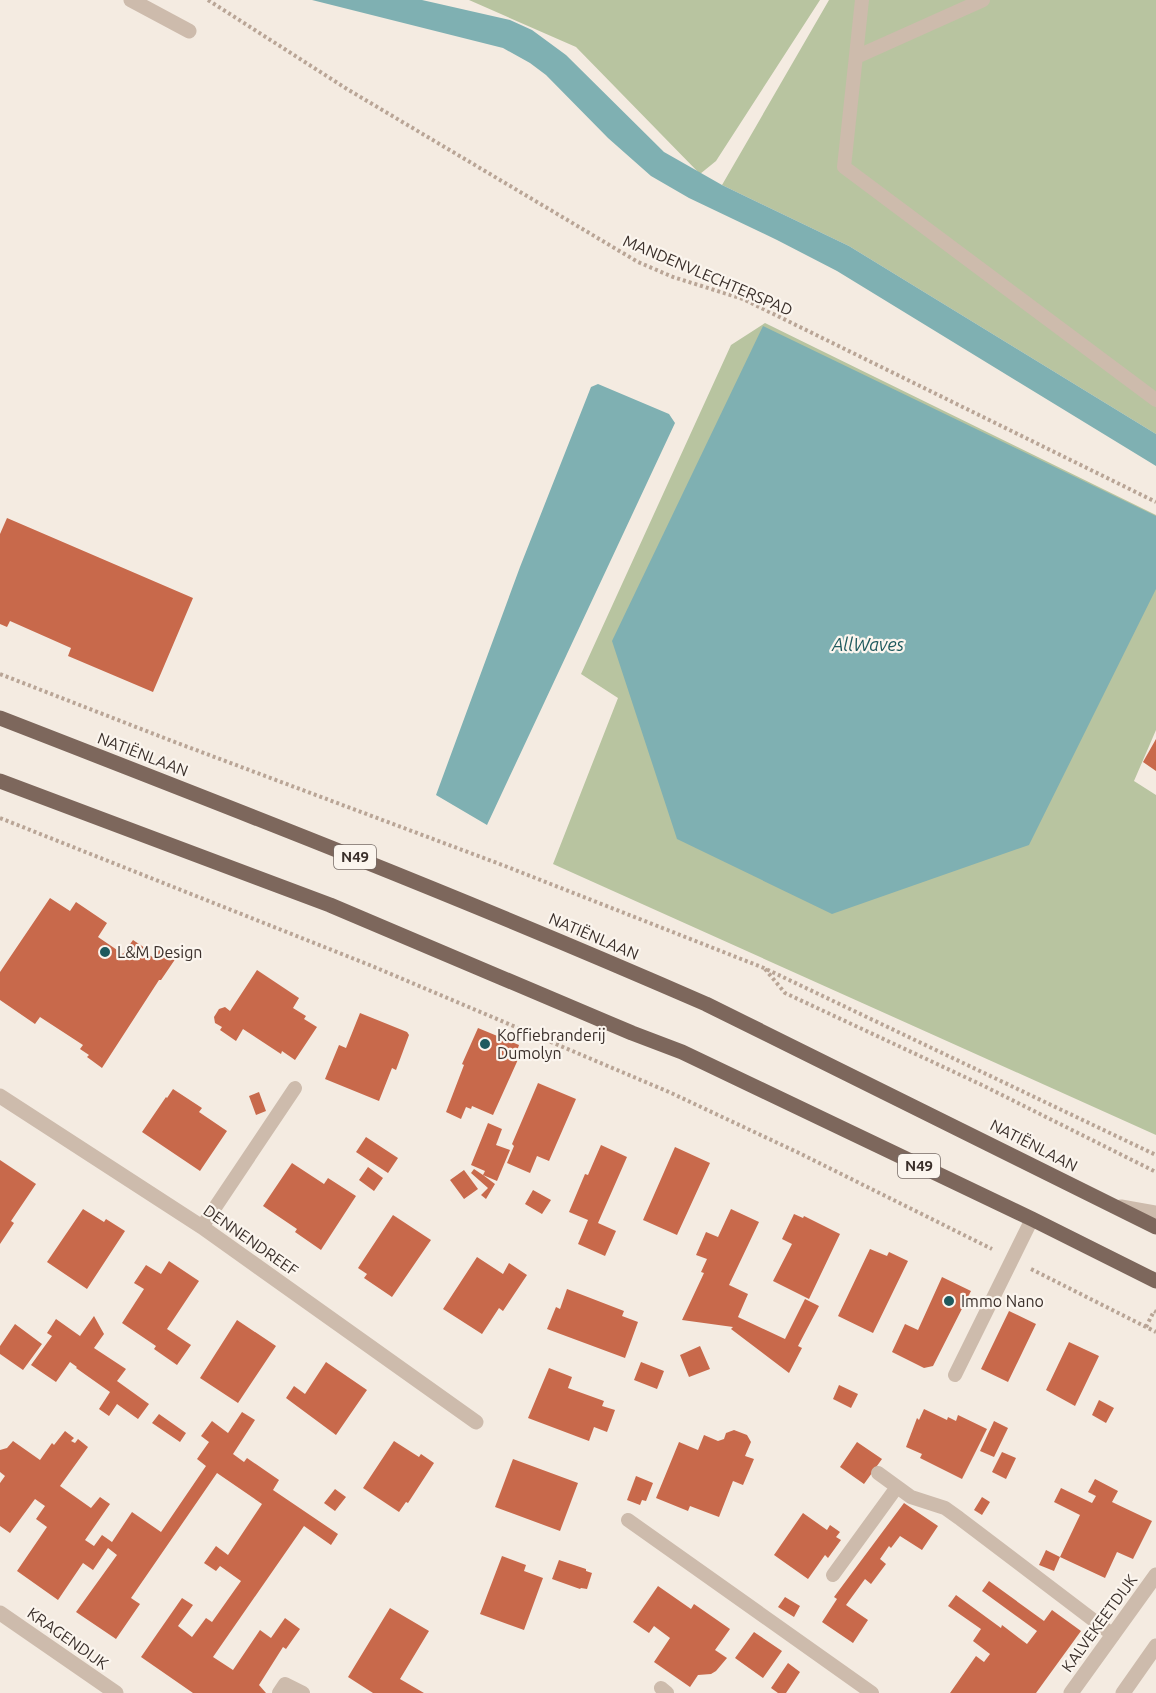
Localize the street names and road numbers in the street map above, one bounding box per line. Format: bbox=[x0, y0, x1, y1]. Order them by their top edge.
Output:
street label: MANDENVLECHTERSPAD bbox=[621, 231, 795, 319]
street label: NATIËNLAAN bbox=[95, 728, 191, 780]
road number: N49 bbox=[334, 845, 376, 869]
street label: NATIËNLAAN bbox=[546, 909, 642, 963]
street label: NATIËNLAAN bbox=[987, 1115, 1081, 1175]
road number: N49 bbox=[898, 1154, 940, 1178]
street label: DENNENDREEF bbox=[200, 1201, 302, 1279]
street label: KALVEKEETDIJK bbox=[1058, 1571, 1141, 1675]
street label: KRAGENDIJK bbox=[24, 1604, 112, 1673]

